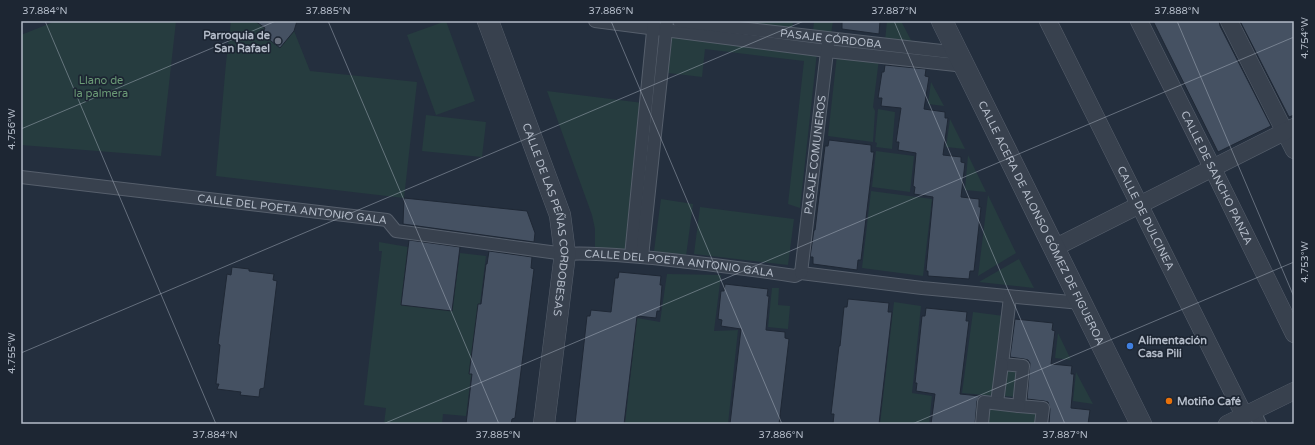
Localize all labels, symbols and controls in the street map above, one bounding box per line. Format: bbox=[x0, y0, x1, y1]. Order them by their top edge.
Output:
text: 37.884°N bbox=[22, 5, 68, 17]
text: 37.885°N bbox=[305, 5, 351, 17]
text: 37.886°N bbox=[588, 5, 634, 17]
text: 37.887°N bbox=[871, 5, 917, 17]
text: 37.888°N bbox=[1154, 5, 1200, 17]
text: 4.754°W bbox=[1299, 17, 1311, 59]
street label: PASAJE CÓRDOBA bbox=[779, 27, 883, 51]
place label: Parroquia de San Rafael bbox=[203, 29, 271, 55]
marker: Parroquia de San Rafael bbox=[273, 36, 283, 46]
park label: Llano de la palmera bbox=[74, 74, 128, 100]
street label: PASAJE COMUNEROS bbox=[802, 94, 829, 215]
street label: CALLE ACERA DE ALONSO GÓMEZ DE FIGUEROA bbox=[975, 99, 1107, 347]
text: 4.756°W bbox=[6, 108, 18, 150]
street label: CALLE DE SANCHO PANZA bbox=[1178, 109, 1255, 247]
street label: CALLE DE LAS PEÑAS CORDOBESAS bbox=[519, 121, 571, 317]
street label: CALLE DE DULCINEA bbox=[1114, 164, 1177, 272]
street label: CALLE DEL POETA ANTONIO GALA bbox=[197, 192, 387, 227]
text: 4.753°W bbox=[1299, 241, 1311, 283]
street label: CALLE DEL POETA ANTONIO GALA bbox=[584, 247, 775, 280]
text: 4.755°W bbox=[6, 332, 18, 374]
place label: Alimentación Casa Pili bbox=[1138, 334, 1207, 360]
marker: Alimentación Casa Pili bbox=[1125, 341, 1135, 351]
place label: Motiño Café bbox=[1177, 395, 1242, 408]
marker: Motiño Café bbox=[1164, 396, 1174, 406]
text: 37.884°N bbox=[192, 429, 238, 441]
text: 37.885°N bbox=[475, 429, 521, 441]
text: 37.886°N bbox=[758, 429, 804, 441]
text: 37.887°N bbox=[1042, 429, 1088, 441]

